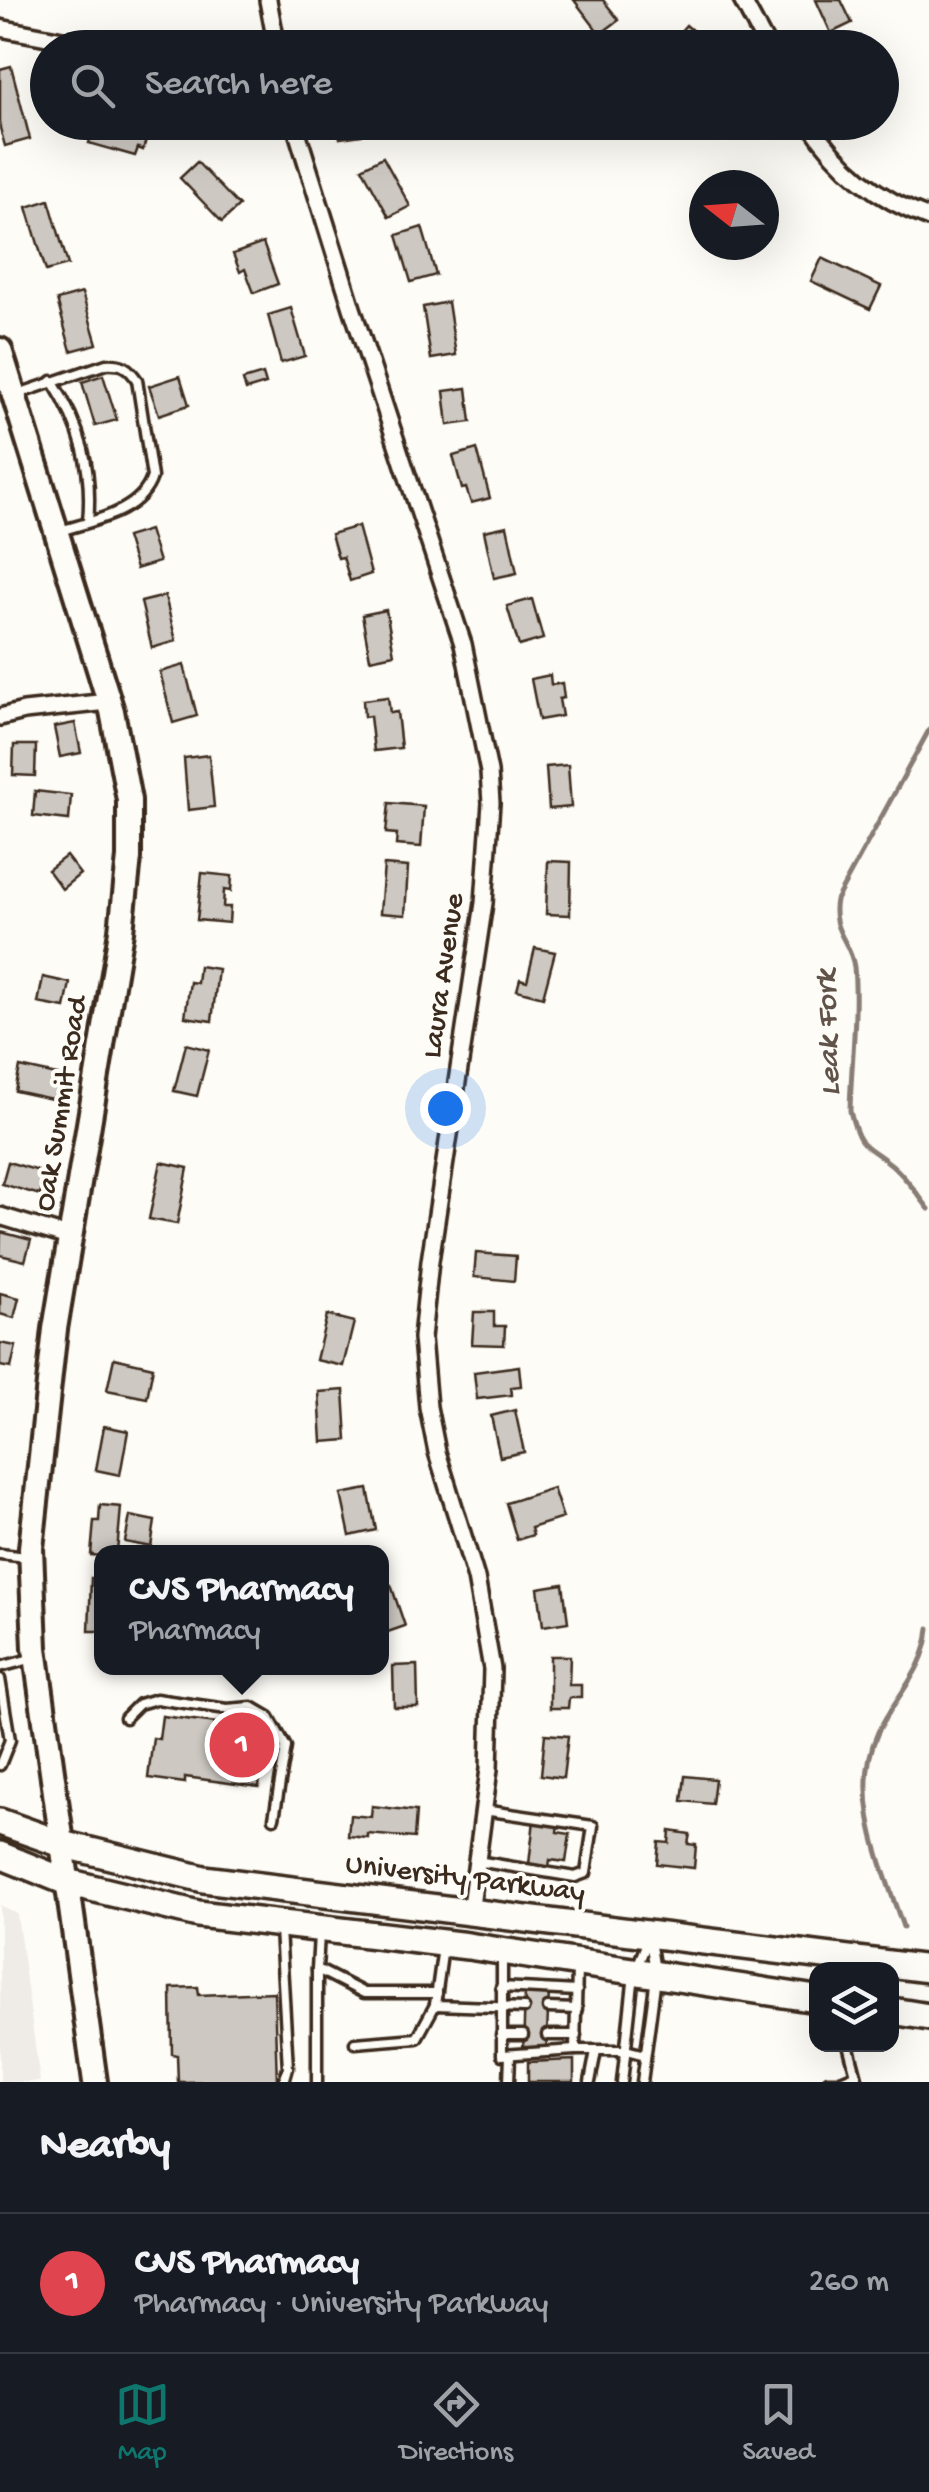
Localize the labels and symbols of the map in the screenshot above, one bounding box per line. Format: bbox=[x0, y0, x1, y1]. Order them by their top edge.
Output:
north arrow bbox=[689, 170, 779, 260]
street label: Laura Avenue bbox=[416, 891, 474, 1061]
water label: Leak Fork bbox=[809, 966, 851, 1097]
street label: Oak Summit Road bbox=[29, 992, 98, 1214]
your location bbox=[420, 1083, 471, 1134]
pin: 1 bbox=[210, 1708, 274, 1782]
street label: University Parkway bbox=[343, 1848, 587, 1912]

